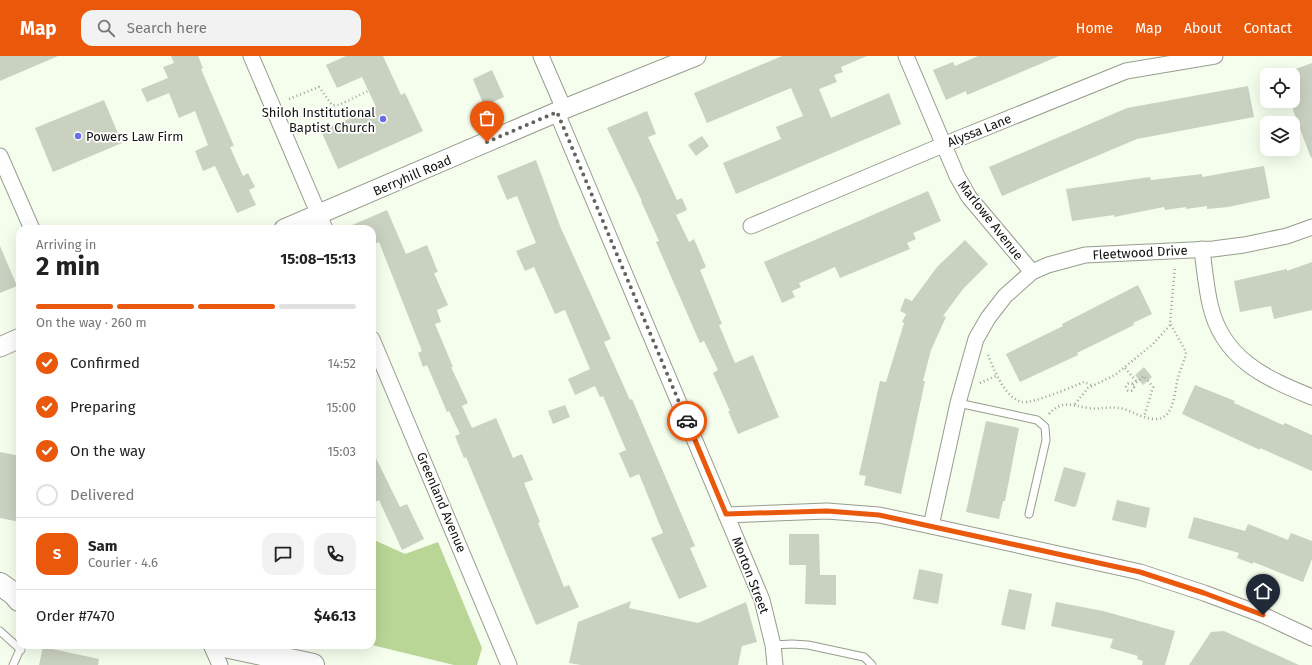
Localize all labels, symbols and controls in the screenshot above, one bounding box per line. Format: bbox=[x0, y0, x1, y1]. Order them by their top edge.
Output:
search box bbox=[81, 10, 361, 46]
text: Map bbox=[20, 17, 57, 40]
icon: search bbox=[95, 17, 117, 39]
text: Search here bbox=[127, 19, 207, 37]
text: Home bbox=[1076, 20, 1113, 37]
text: Map bbox=[1135, 20, 1162, 37]
text: About bbox=[1184, 20, 1222, 37]
text: Contact bbox=[1244, 20, 1292, 37]
map controls bbox=[1260, 68, 1300, 156]
button: locate bbox=[1260, 68, 1300, 108]
pin bbox=[470, 101, 504, 142]
place label: Shiloh Institutional Baptist Church bbox=[262, 105, 375, 135]
icon: bag bbox=[476, 107, 498, 129]
street label: Alyssa Lane bbox=[945, 111, 1013, 150]
marker: Shiloh Institutional Baptist Church bbox=[378, 114, 388, 124]
button: layers bbox=[1260, 116, 1300, 156]
place label: Powers Law Firm bbox=[86, 129, 183, 144]
marker: Powers Law Firm bbox=[73, 131, 83, 141]
street label: Berryhill Road bbox=[371, 152, 454, 199]
street label: Marlowe Avenue bbox=[955, 178, 1026, 263]
text: Arriving in bbox=[36, 237, 96, 252]
street label: Fleetwood Drive bbox=[1092, 243, 1188, 262]
text: 15:08–15:13 bbox=[280, 250, 356, 268]
text: 2 min bbox=[36, 251, 100, 282]
text: On the way · 260 m bbox=[36, 315, 147, 330]
icon: check bbox=[36, 352, 58, 374]
text: Confirmed bbox=[70, 354, 140, 372]
text: 14:52 bbox=[327, 356, 356, 371]
icon: check bbox=[36, 396, 58, 418]
text: Preparing bbox=[70, 398, 135, 416]
text: 15:00 bbox=[326, 400, 356, 415]
courier bbox=[667, 401, 707, 441]
icon: car bbox=[676, 410, 698, 432]
icon: check bbox=[36, 440, 58, 462]
text: On the way bbox=[70, 442, 145, 460]
text: 15:03 bbox=[327, 444, 356, 459]
street label: Greenland Avenue bbox=[414, 450, 469, 555]
text: Delivered bbox=[70, 486, 134, 504]
button: chat bbox=[262, 533, 304, 575]
button: phone bbox=[314, 533, 356, 575]
street label: Morton Street bbox=[729, 535, 772, 616]
text: Sam bbox=[88, 537, 117, 555]
text: S bbox=[53, 545, 61, 563]
text: Courier · 4.6 bbox=[88, 555, 158, 570]
pin bbox=[1246, 574, 1280, 615]
icon: home bbox=[1252, 580, 1274, 602]
text: Order #7470 bbox=[36, 607, 115, 625]
text: $46.13 bbox=[314, 607, 356, 625]

